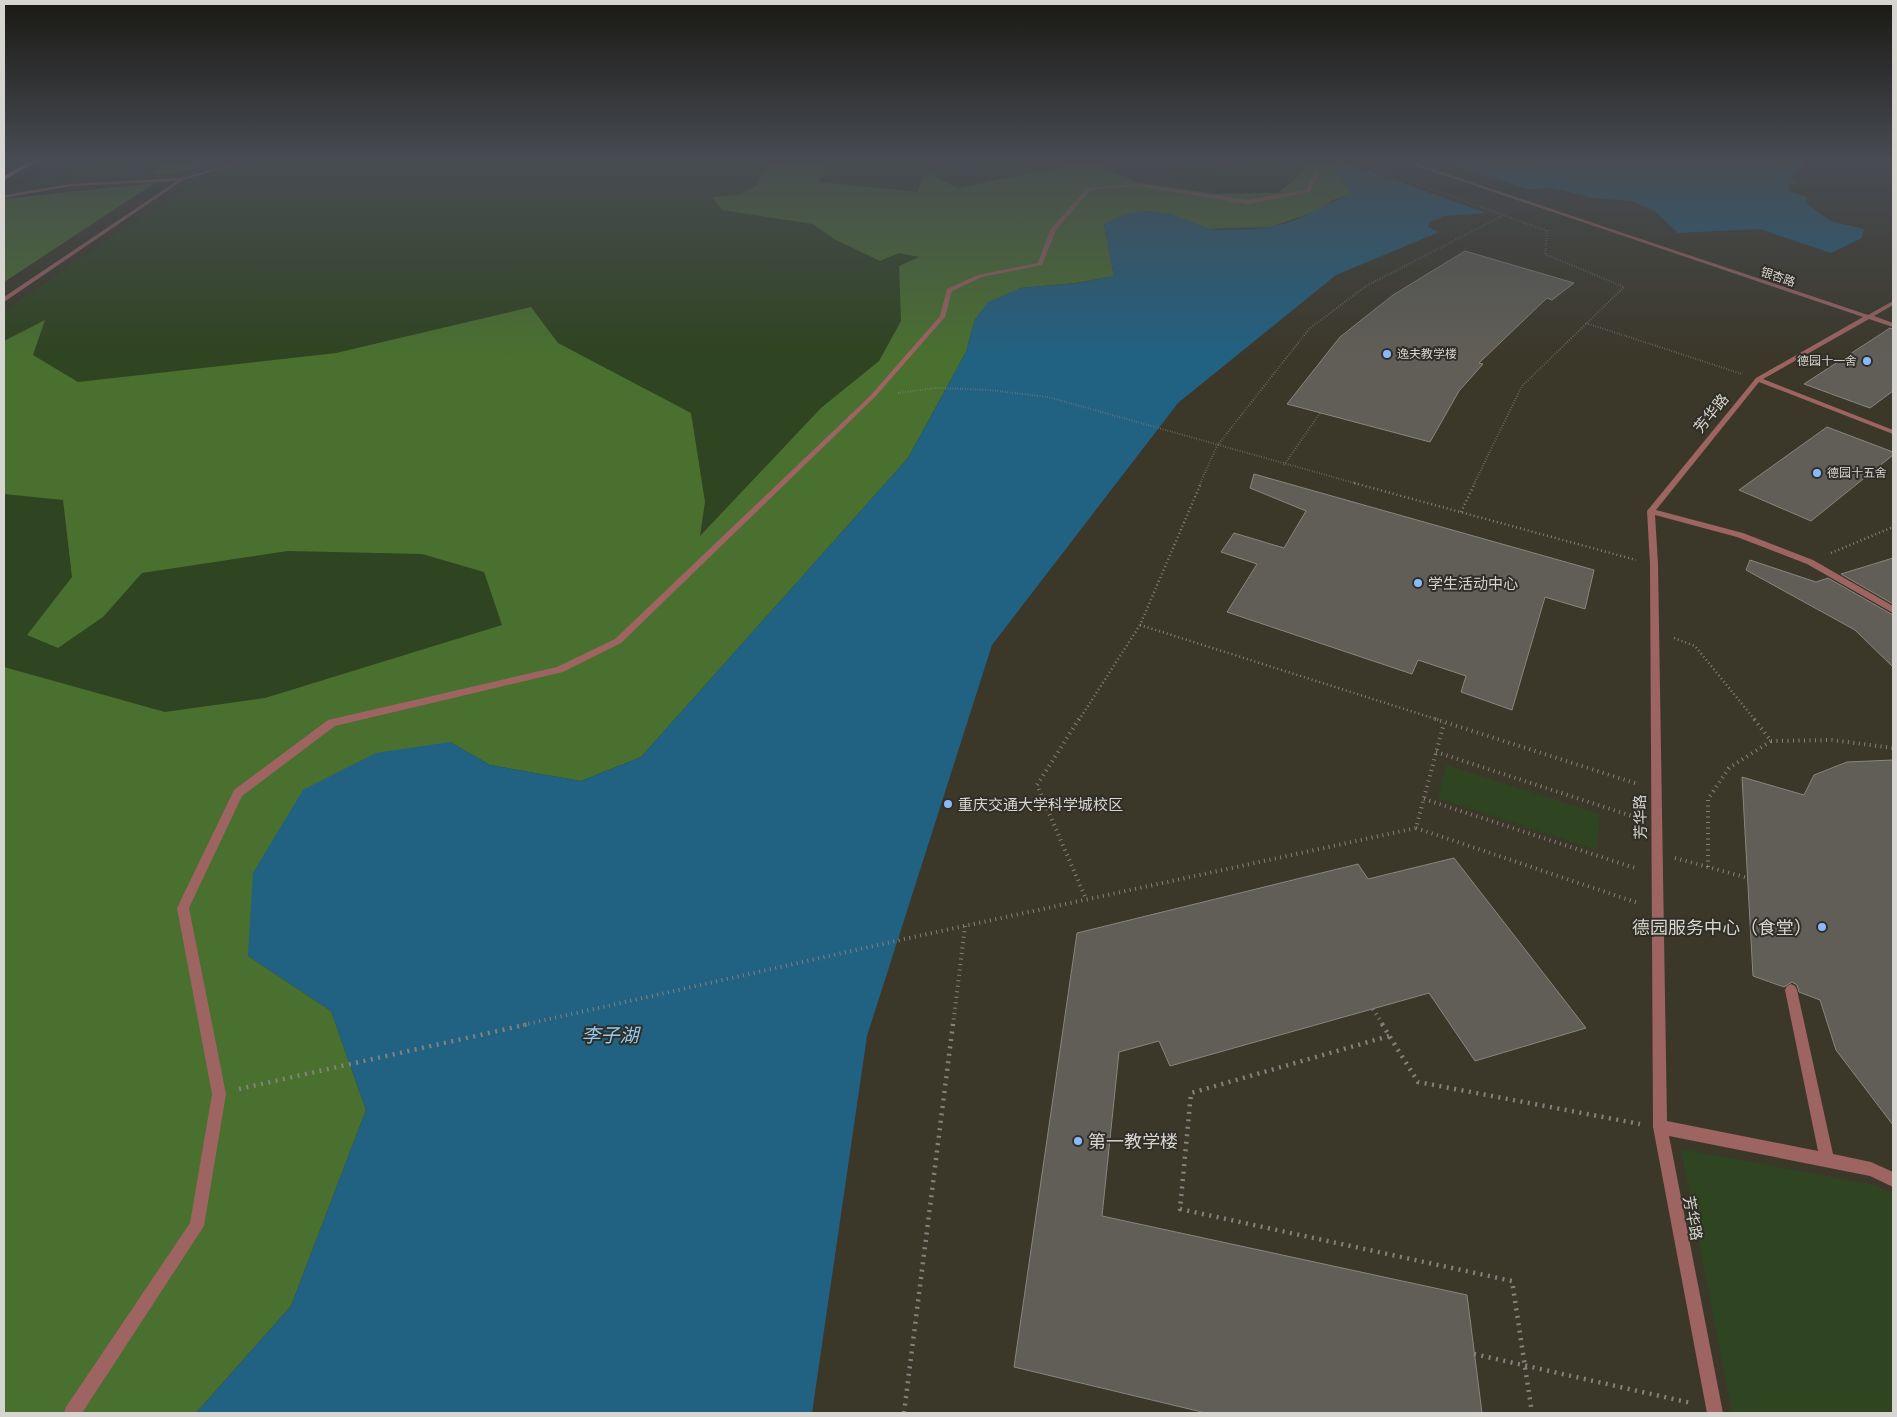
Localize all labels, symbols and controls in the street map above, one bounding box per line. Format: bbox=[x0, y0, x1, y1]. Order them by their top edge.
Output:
street label: 银杏路 bbox=[1759, 265, 1797, 289]
place label: 逸夫教学楼 bbox=[1397, 347, 1457, 361]
marker: 逸夫教学楼 bbox=[1381, 348, 1393, 360]
place label: 德园十一舍 bbox=[1797, 354, 1857, 368]
marker: 德园十一舍 bbox=[1861, 355, 1873, 367]
street label: 芳华路 bbox=[1690, 390, 1732, 436]
place label: 德园十五舍 bbox=[1827, 466, 1887, 480]
marker: 德园十五舍 bbox=[1811, 467, 1823, 479]
place label: 学生活动中心 bbox=[1428, 575, 1518, 592]
marker: 学生活动中心 bbox=[1412, 577, 1424, 589]
street label: 芳华路 bbox=[1631, 794, 1649, 840]
place label: 重庆交通大学科学城校区 bbox=[958, 796, 1123, 813]
marker: 重庆交通大学科学城校区 bbox=[942, 798, 954, 810]
place label: 德园服务中心（食堂） bbox=[1632, 917, 1812, 938]
marker: 德园服务中心（食堂） bbox=[1816, 921, 1828, 933]
water label: 李子湖 bbox=[581, 1024, 641, 1046]
place label: 第一教学楼 bbox=[1088, 1131, 1178, 1152]
marker: 第一教学楼 bbox=[1072, 1135, 1084, 1147]
street label: 芳华路 bbox=[1680, 1194, 1706, 1242]

